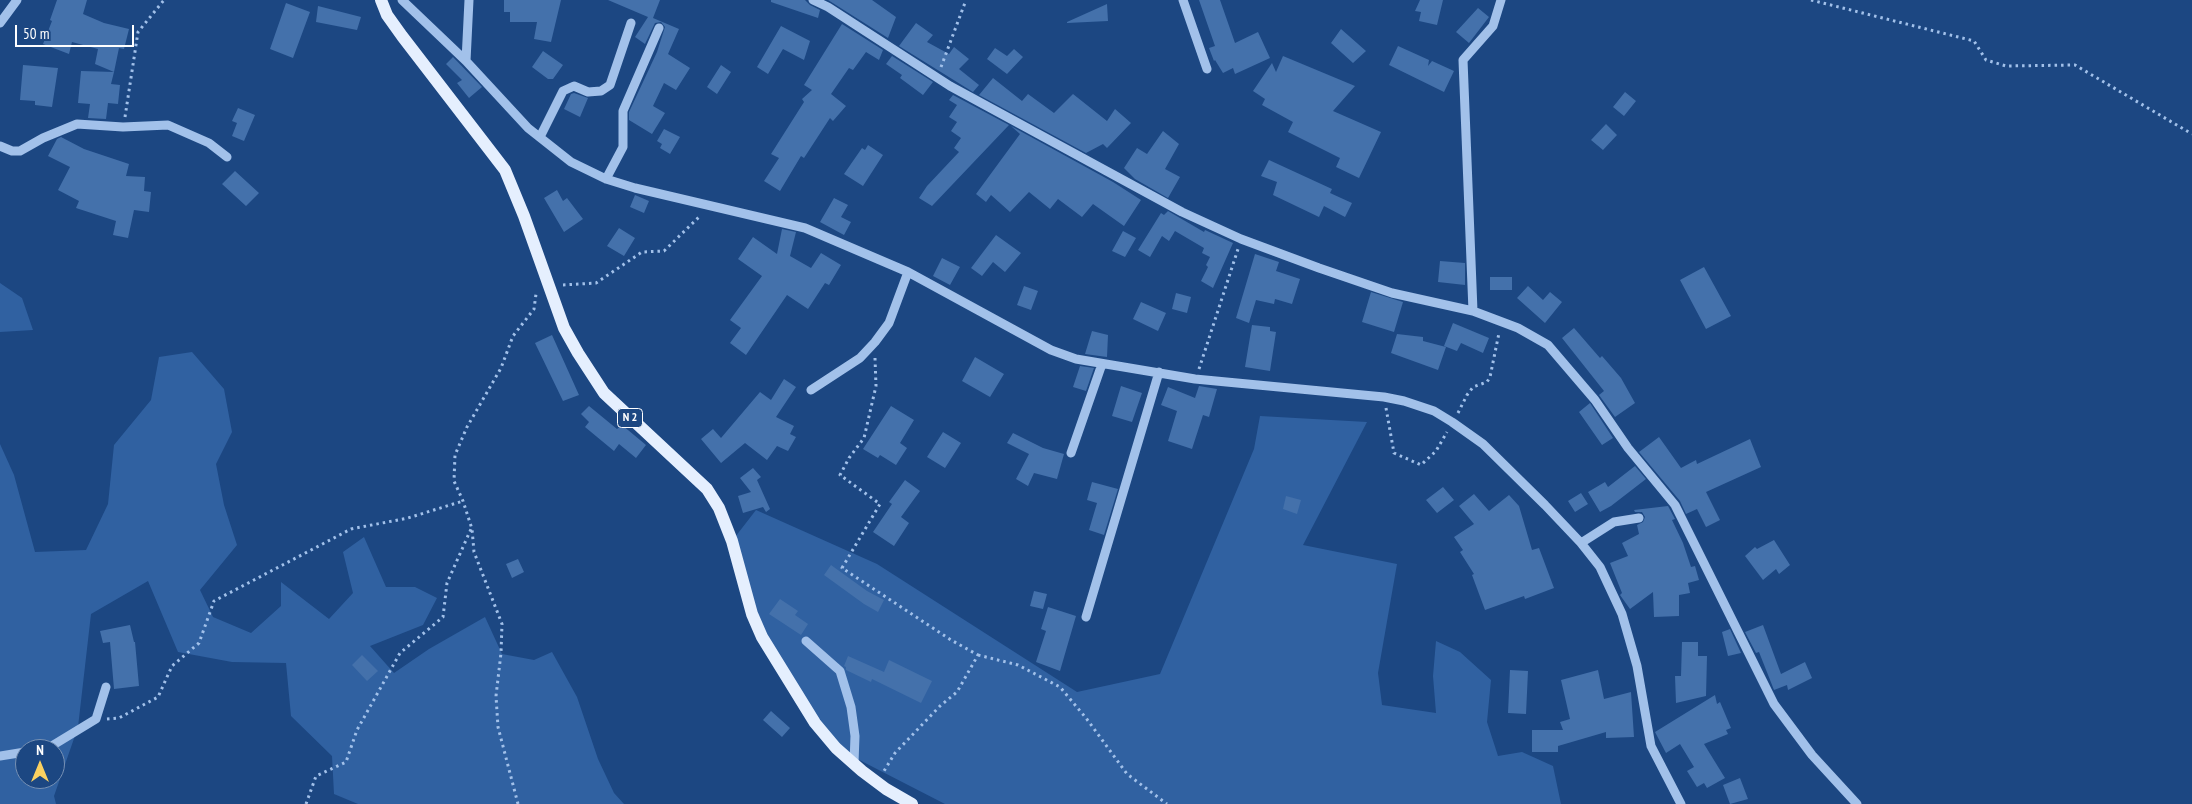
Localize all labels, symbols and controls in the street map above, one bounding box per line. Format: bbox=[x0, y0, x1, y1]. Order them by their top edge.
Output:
scale bar bbox=[18, 15, 136, 47]
text: 50 m bbox=[23, 24, 49, 43]
road number: N 2 bbox=[618, 408, 642, 428]
north arrow bbox=[15, 739, 65, 789]
text: N bbox=[36, 741, 44, 759]

